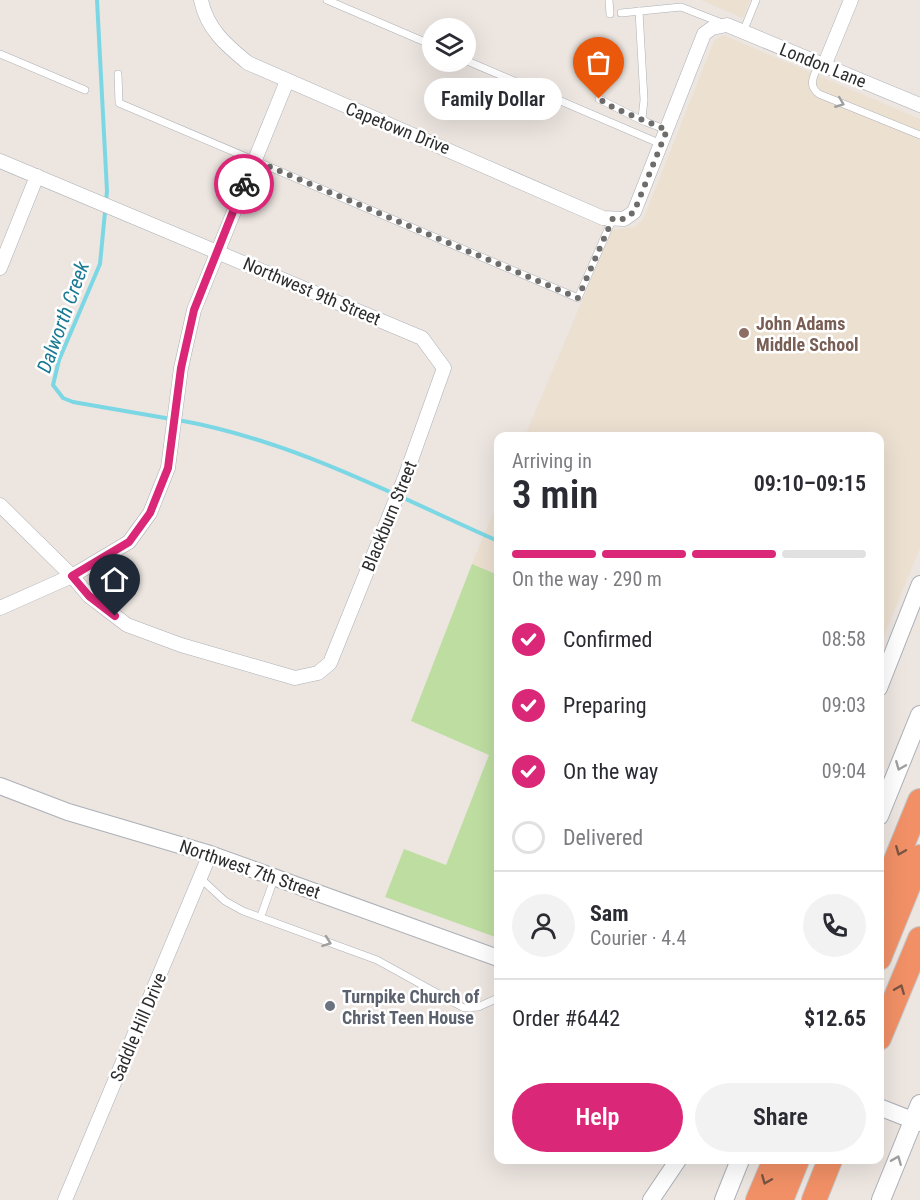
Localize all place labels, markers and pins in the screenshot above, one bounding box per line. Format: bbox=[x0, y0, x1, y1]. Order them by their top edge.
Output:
pin bbox=[573, 37, 624, 99]
callout: Family Dollar bbox=[425, 78, 563, 120]
place label: John Adams Middle School bbox=[756, 313, 859, 355]
marker: John Adams Middle School bbox=[737, 326, 751, 340]
pin bbox=[89, 554, 140, 616]
place label: Turnpike Church of Christ Teen House bbox=[342, 986, 479, 1028]
marker: Turnpike Church of Christ Teen House bbox=[323, 999, 337, 1013]

